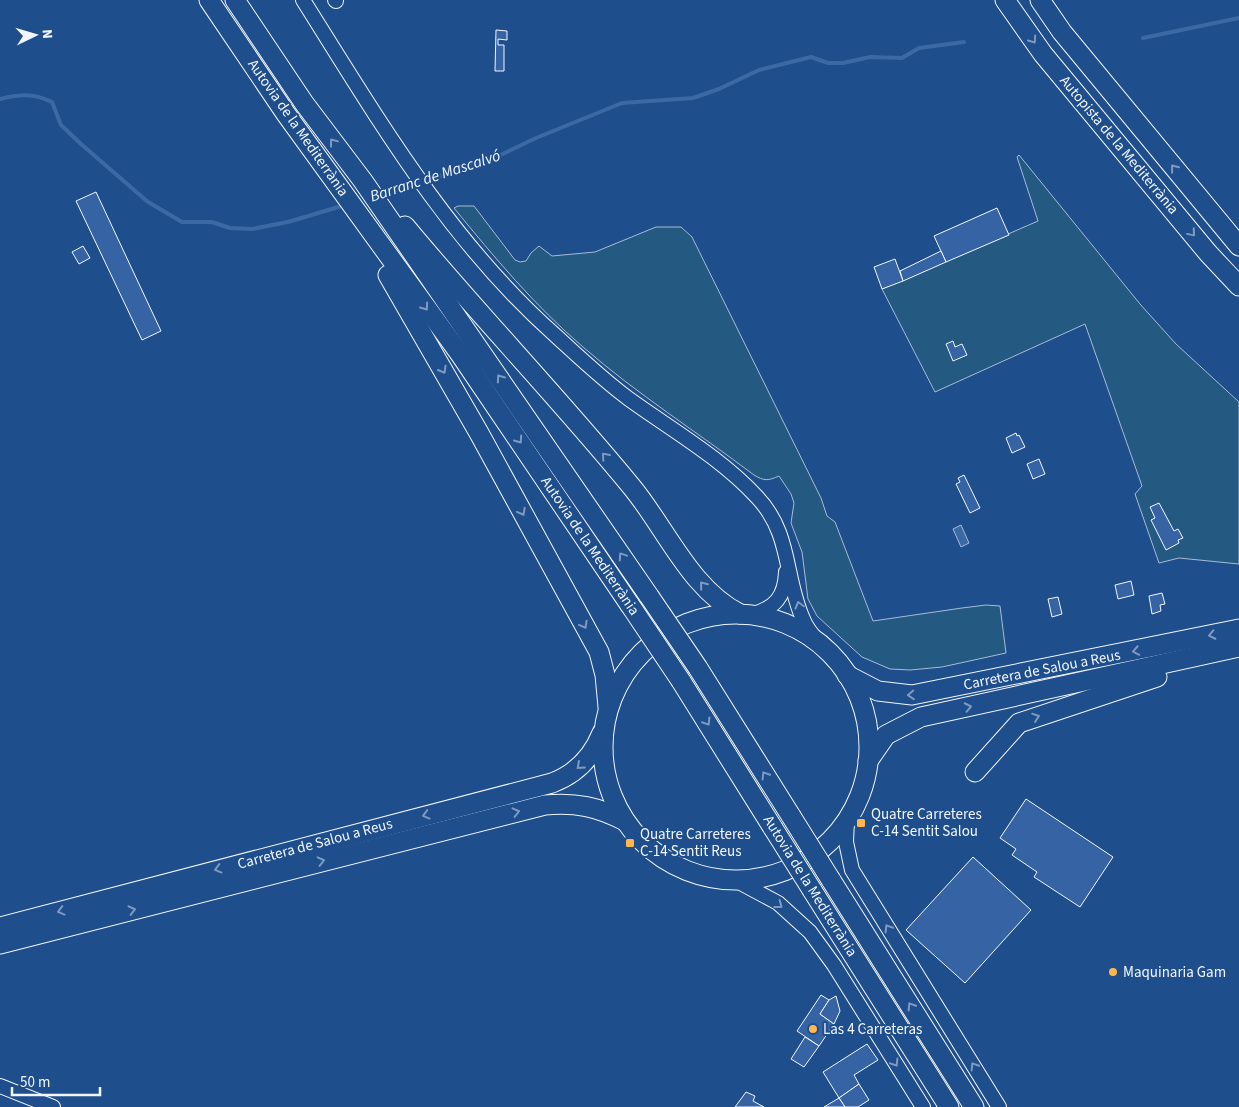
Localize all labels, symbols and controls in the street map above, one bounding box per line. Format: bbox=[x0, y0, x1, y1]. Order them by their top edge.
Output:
north arrow bbox=[10, 10, 60, 60]
text: N bbox=[37, 28, 57, 39]
one-way arrow bbox=[1027, 34, 1036, 44]
street label: Autovia de la Mediterrània bbox=[243, 55, 353, 201]
street label: Autopista de la Mediterrània bbox=[1055, 71, 1183, 219]
one-way arrow bbox=[331, 139, 339, 148]
water label: Barranc de Mascalvó bbox=[367, 145, 503, 207]
one-way arrow bbox=[1172, 165, 1180, 174]
one-way arrow bbox=[1186, 227, 1194, 236]
one-way arrow bbox=[419, 301, 428, 311]
one-way arrow bbox=[437, 364, 447, 373]
one-way arrow bbox=[497, 374, 506, 384]
one-way arrow bbox=[513, 434, 522, 443]
one-way arrow bbox=[602, 452, 611, 461]
street label: Autovia de la Mediterrània bbox=[536, 472, 644, 620]
one-way arrow bbox=[516, 506, 526, 515]
one-way arrow bbox=[619, 552, 628, 561]
one-way arrow bbox=[700, 582, 709, 591]
one-way arrow bbox=[794, 601, 804, 610]
one-way arrow bbox=[578, 620, 588, 629]
one-way arrow bbox=[1207, 629, 1216, 640]
street label: Carretera de Salou a Reus bbox=[962, 644, 1122, 696]
one-way arrow bbox=[1132, 645, 1141, 656]
one-way arrow bbox=[907, 689, 915, 700]
one-way arrow bbox=[964, 702, 973, 712]
one-way arrow bbox=[1031, 713, 1040, 723]
one-way arrow bbox=[700, 717, 710, 726]
one-way arrow bbox=[576, 761, 585, 770]
one-way arrow bbox=[762, 771, 771, 780]
place label: Quatre Carreteres C-14 Sentit Salou bbox=[871, 804, 982, 842]
one-way arrow bbox=[512, 807, 521, 818]
one-way arrow bbox=[422, 809, 431, 820]
street label: Autovia de la Mediterrània bbox=[758, 811, 862, 961]
street label: Carretera de Salou a Reus bbox=[235, 813, 395, 875]
marker: Quatre Carreteres C-14 Sentit Salou bbox=[855, 817, 867, 829]
place label: Quatre Carreteres C-14 Sentit Reus bbox=[640, 824, 751, 862]
marker: Quatre Carreteres C-14 Sentit Reus bbox=[624, 837, 636, 849]
one-way arrow bbox=[317, 857, 325, 867]
one-way arrow bbox=[215, 864, 223, 874]
one-way arrow bbox=[773, 899, 783, 908]
one-way arrow bbox=[57, 905, 66, 916]
one-way arrow bbox=[128, 905, 136, 916]
one-way arrow bbox=[884, 924, 894, 933]
place label: Maquinaria Gam bbox=[1123, 962, 1226, 983]
marker: Maquinaria Gam bbox=[1107, 966, 1119, 978]
one-way arrow bbox=[908, 1003, 917, 1012]
place label: Las 4 Carreteras bbox=[823, 1019, 922, 1040]
marker: Las 4 Carreteras bbox=[807, 1023, 819, 1035]
one-way arrow bbox=[889, 1057, 899, 1066]
one-way arrow bbox=[970, 1062, 980, 1071]
scale bar bbox=[12, 1064, 100, 1096]
text: 50 m bbox=[20, 1072, 50, 1093]

